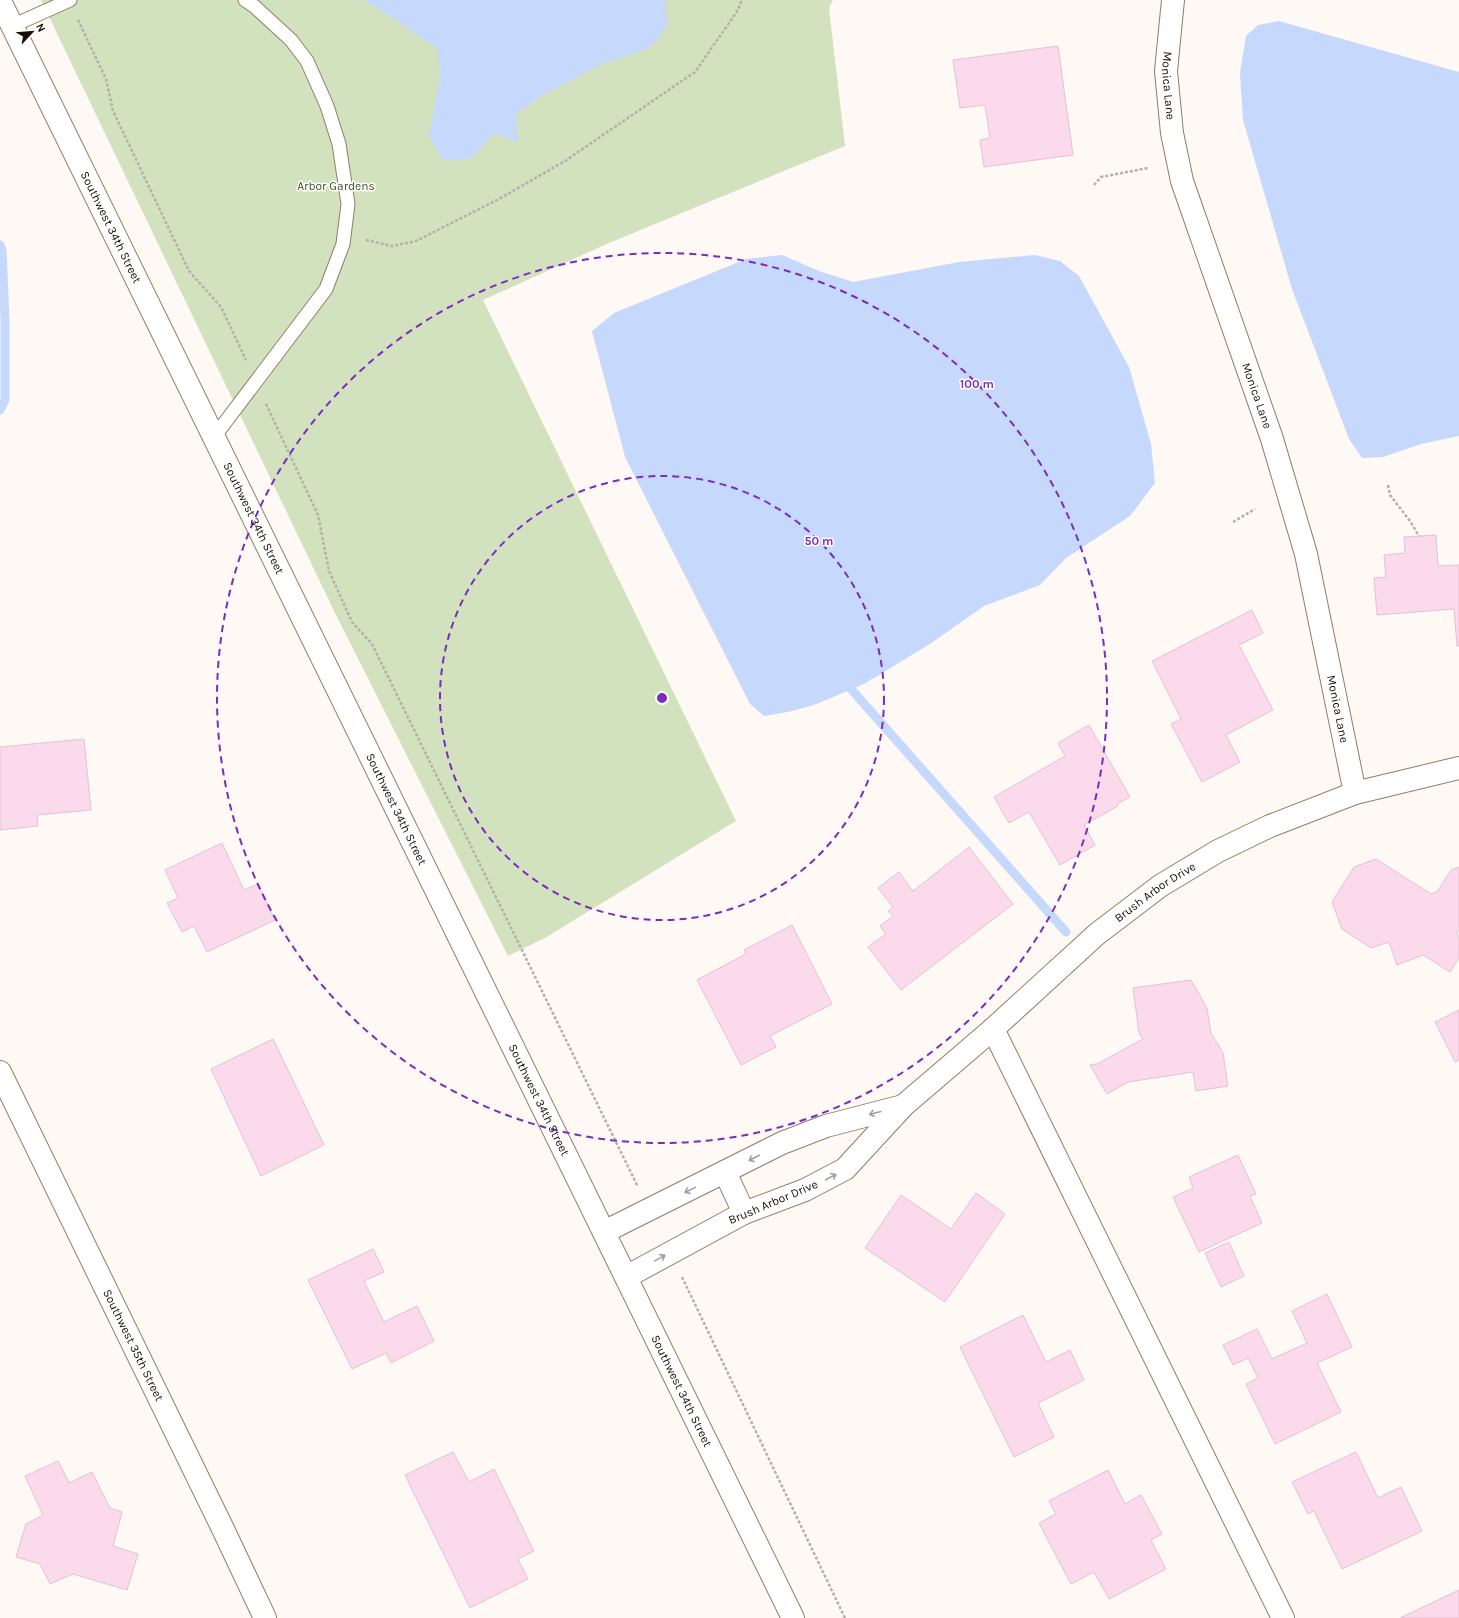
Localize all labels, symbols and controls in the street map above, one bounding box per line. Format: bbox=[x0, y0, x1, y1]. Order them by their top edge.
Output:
north arrow bbox=[12, 12, 52, 52]
text: N bbox=[33, 21, 48, 34]
street label: Monica Lane bbox=[1159, 51, 1178, 121]
street label: Southwest 34th Street bbox=[78, 169, 145, 286]
park label: Arbor Gardens bbox=[297, 179, 375, 193]
street label: Monica Lane bbox=[1239, 361, 1275, 430]
text: 100 m bbox=[960, 377, 994, 391]
street label: Southwest 34th Street bbox=[220, 460, 287, 577]
text: 50 m bbox=[805, 534, 834, 548]
street label: Monica Lane bbox=[1324, 674, 1352, 744]
centre of rings bbox=[655, 691, 669, 705]
street label: Southwest 34th Street bbox=[363, 751, 430, 868]
street label: Brush Arbor Drive bbox=[1112, 859, 1198, 925]
street label: Southwest 34th Street bbox=[506, 1042, 572, 1159]
one-way arrow bbox=[869, 1110, 882, 1117]
one-way arrow bbox=[748, 1155, 760, 1162]
one-way arrow bbox=[825, 1172, 837, 1180]
street label: Brush Arbor Drive bbox=[726, 1177, 820, 1227]
one-way arrow bbox=[684, 1186, 696, 1194]
one-way arrow bbox=[654, 1253, 666, 1261]
street label: Southwest 35th Street bbox=[100, 1287, 167, 1404]
street label: Southwest 34th Street bbox=[648, 1333, 715, 1450]

